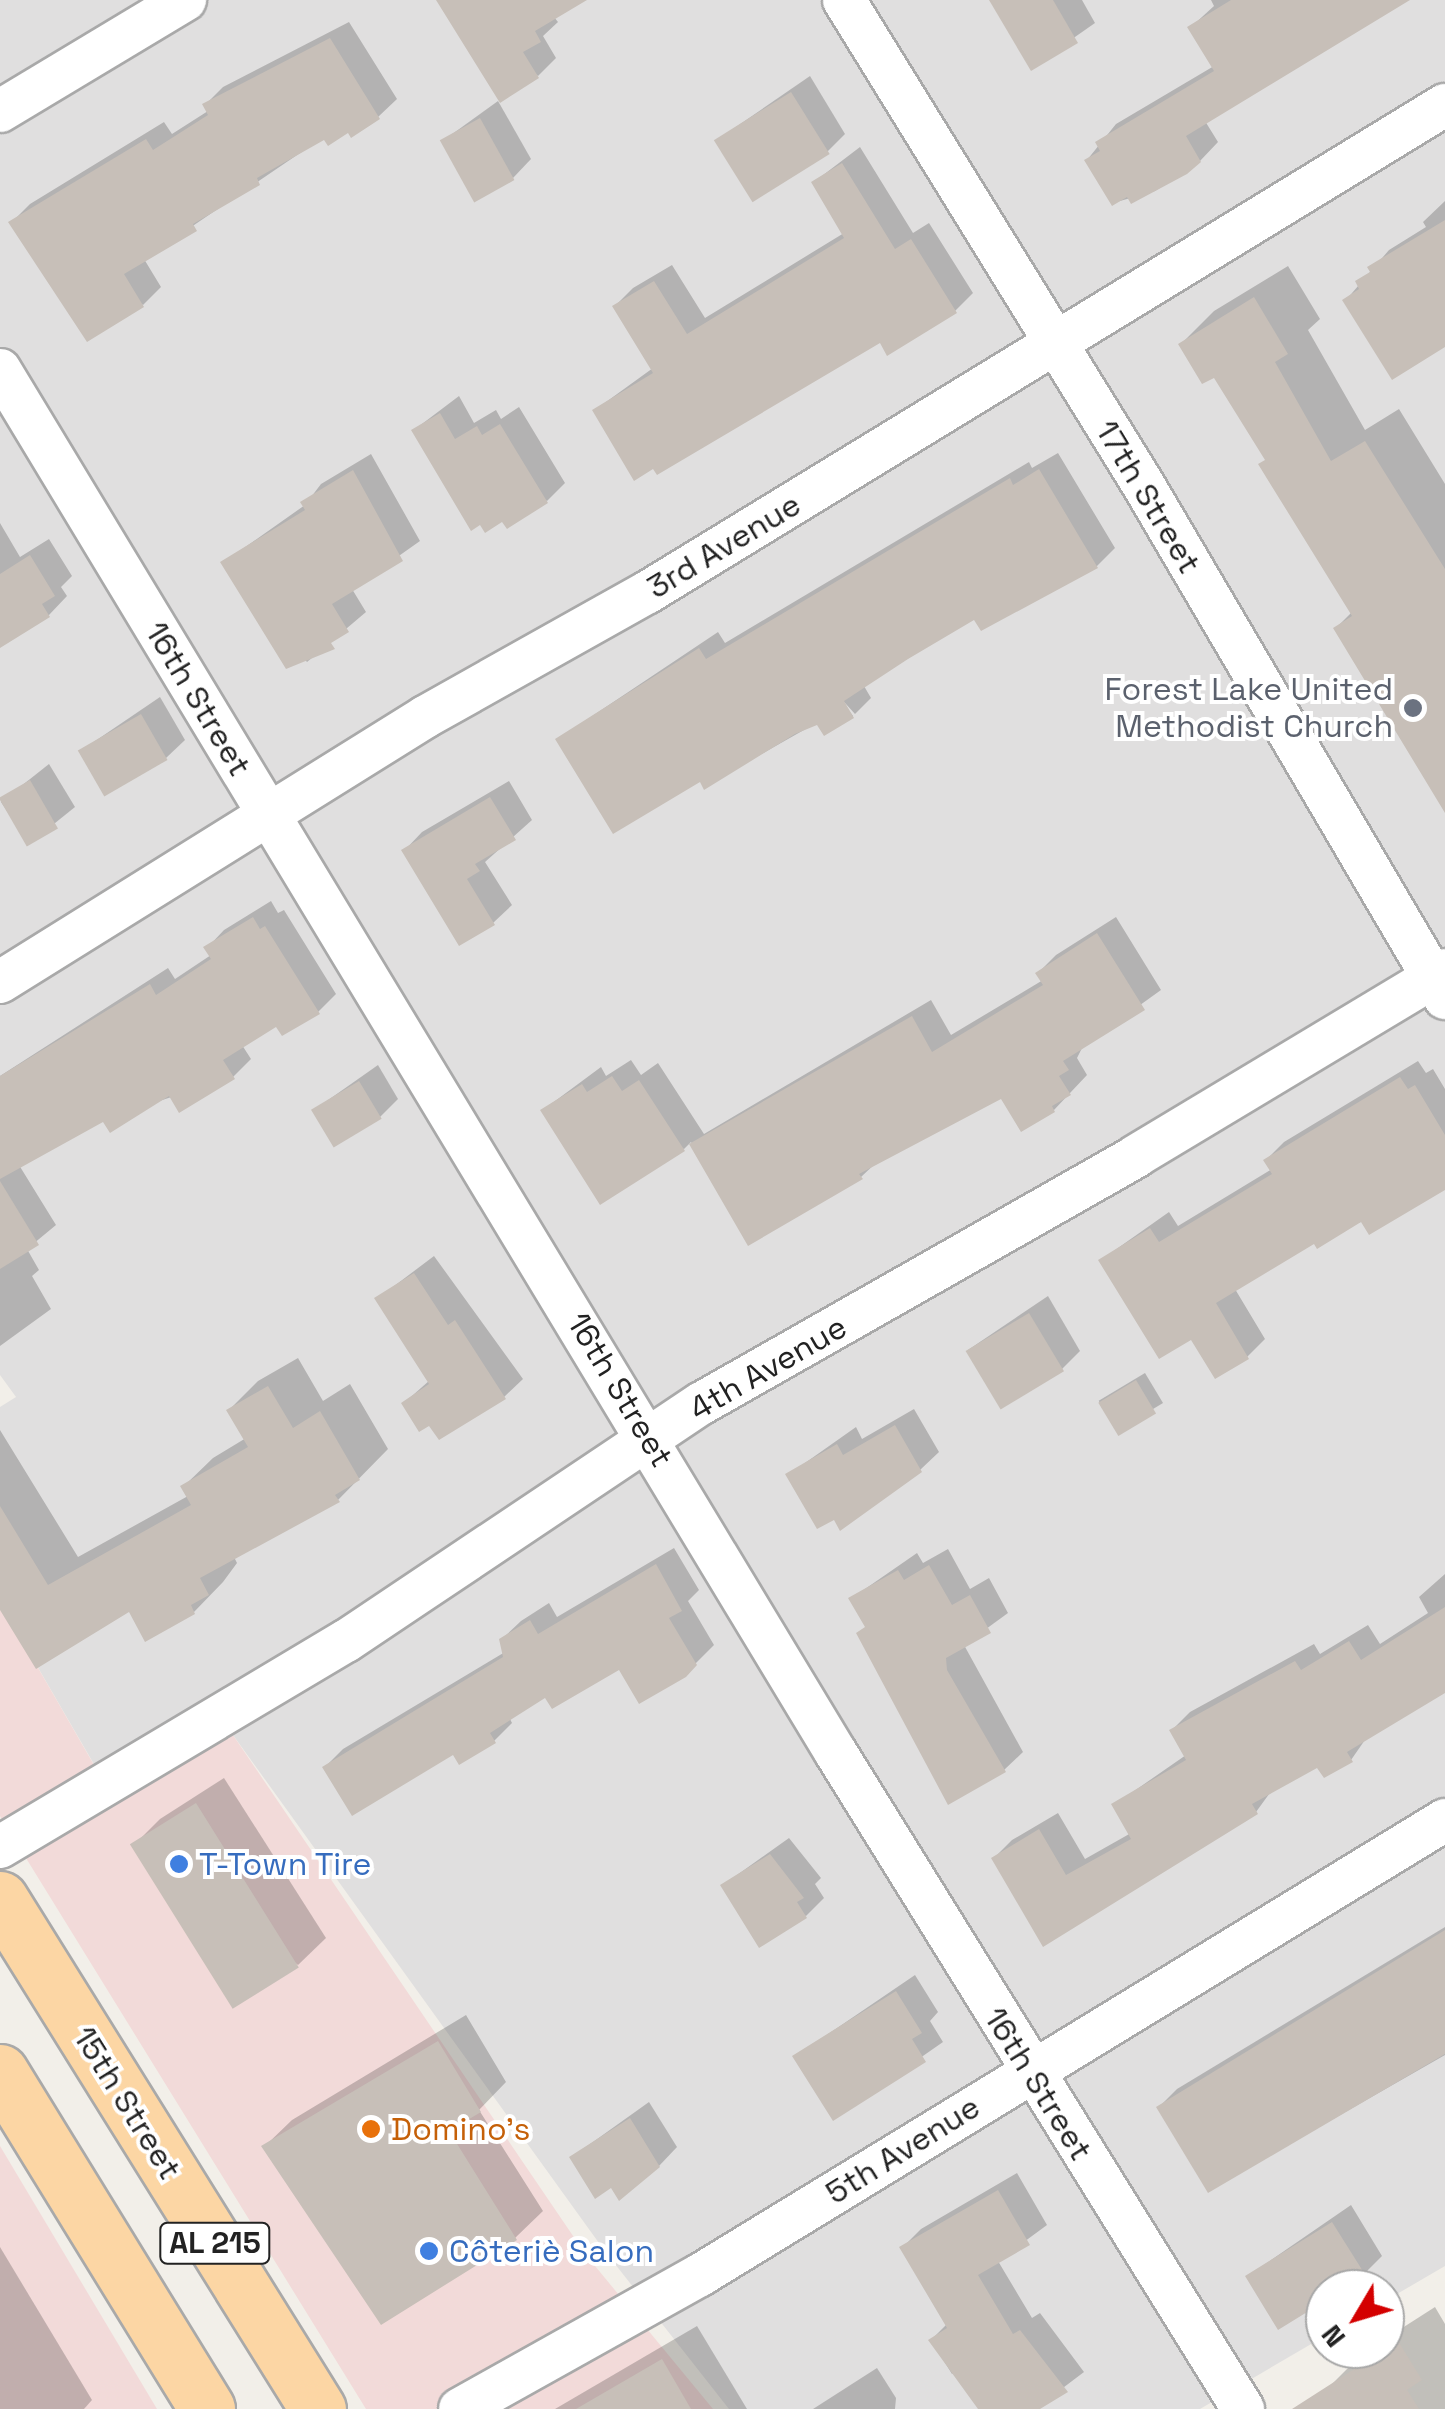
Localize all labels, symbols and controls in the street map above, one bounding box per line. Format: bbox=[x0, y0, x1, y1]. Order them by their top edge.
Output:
street label: 17th Street bbox=[1087, 413, 1209, 581]
street label: 3rd Avenue bbox=[640, 485, 808, 607]
street label: 16th Street bbox=[137, 615, 259, 783]
place label: Forest Lake United Methodist Church bbox=[1104, 671, 1393, 746]
marker: Forest Lake United Methodist Church bbox=[1402, 697, 1424, 719]
street label: 16th Street bbox=[559, 1306, 681, 1474]
street label: 4th Avenue bbox=[682, 1307, 854, 1429]
place label: T-Town Tire bbox=[199, 1845, 372, 1883]
marker: T-Town Tire bbox=[168, 1853, 190, 1875]
street label: 16th Street bbox=[976, 2000, 1100, 2168]
street label: 15th Street bbox=[65, 2020, 189, 2186]
street label: 5th Avenue bbox=[819, 2087, 987, 2213]
place label: Domino's bbox=[391, 2110, 530, 2148]
marker: Domino's bbox=[360, 2118, 382, 2140]
road number: AL 215 bbox=[158, 2218, 272, 2268]
place label: Côteriè Salon bbox=[449, 2232, 654, 2270]
marker: Côteriè Salon bbox=[418, 2240, 440, 2262]
north arrow bbox=[1305, 2269, 1405, 2369]
text: N bbox=[1313, 2318, 1353, 2355]

